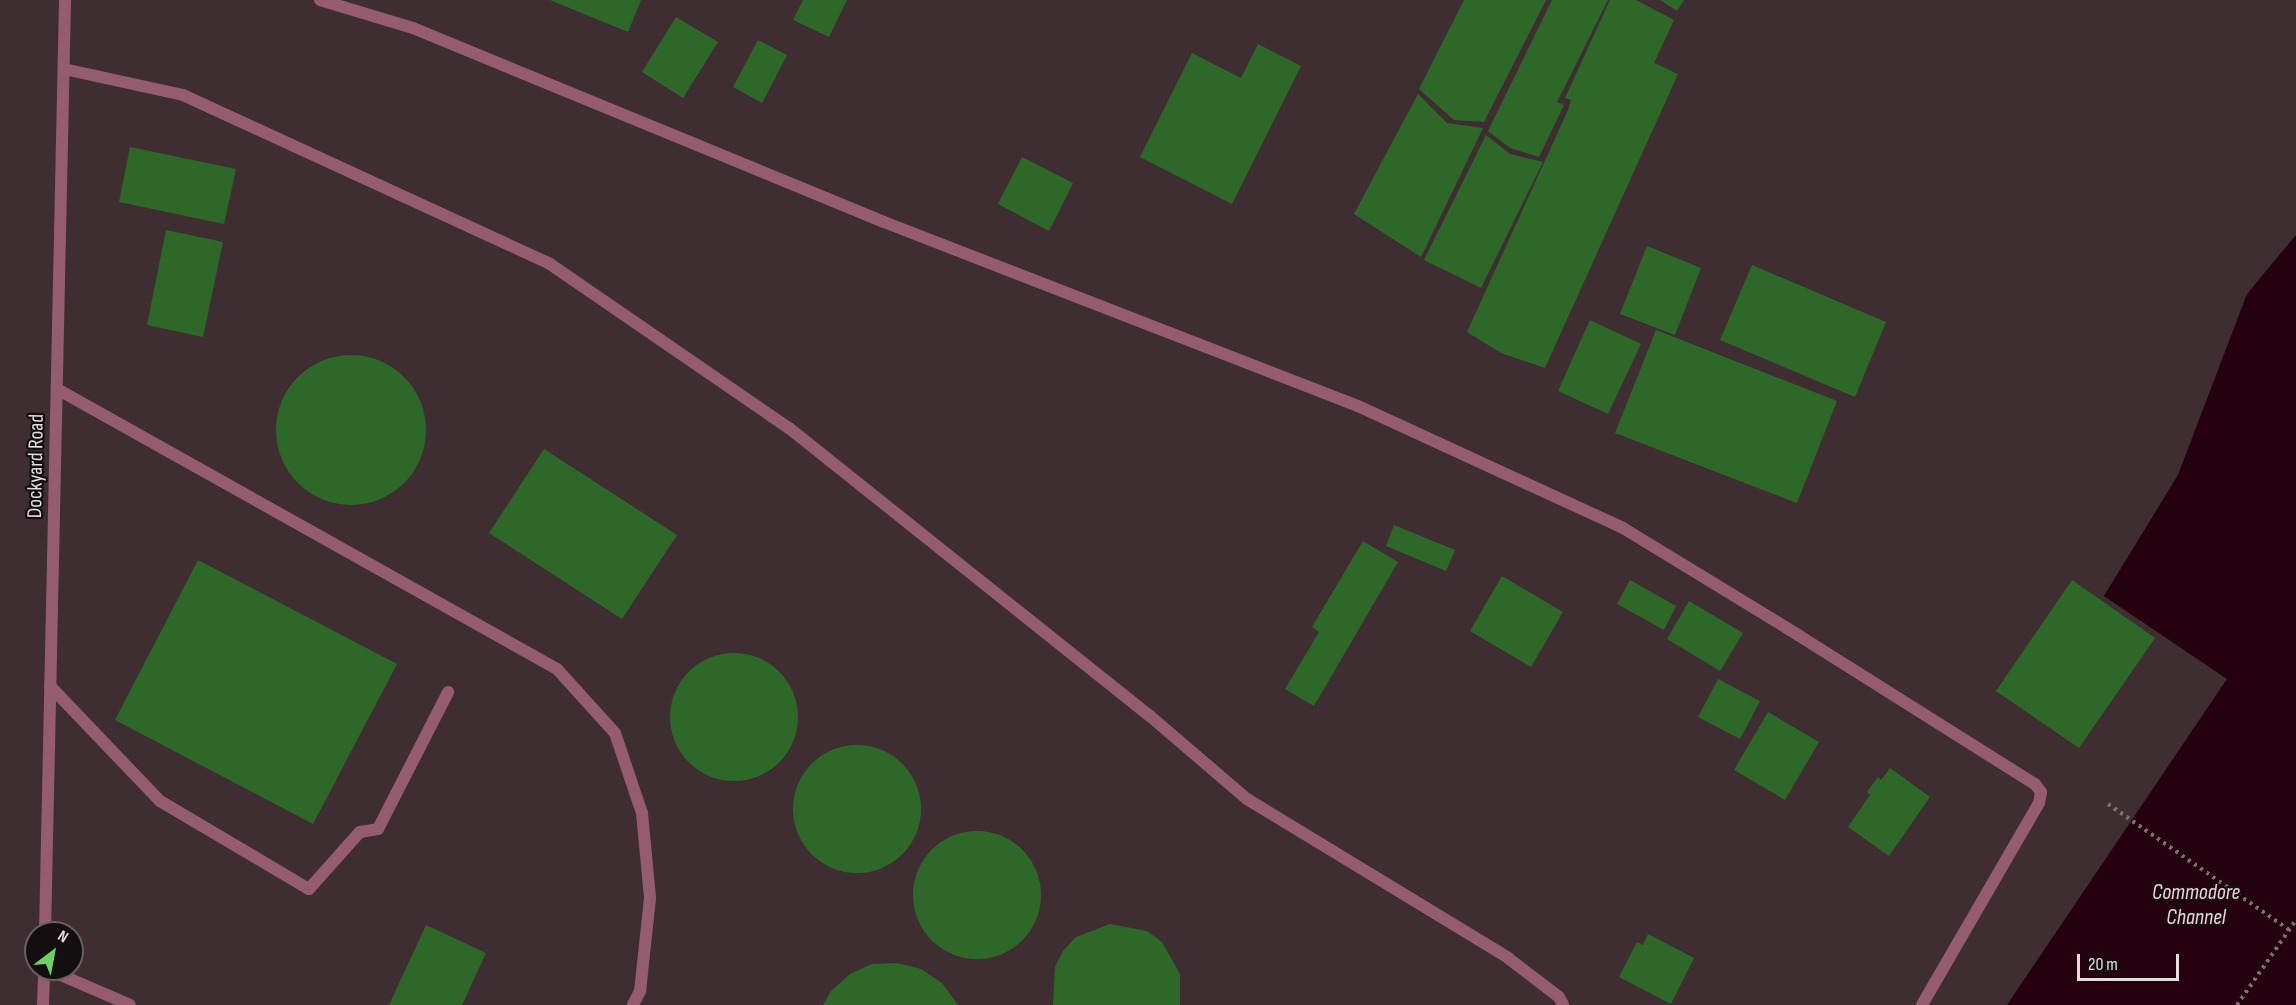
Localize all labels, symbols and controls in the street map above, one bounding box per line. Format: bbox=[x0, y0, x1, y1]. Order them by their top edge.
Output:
street label: Dockyard Road bbox=[22, 414, 50, 518]
water label: Commodore Channel bbox=[2152, 879, 2240, 930]
north arrow bbox=[24, 921, 84, 981]
text: N bbox=[54, 927, 71, 947]
scale bar bbox=[2080, 942, 2182, 980]
text: 20 m bbox=[2088, 954, 2118, 975]

